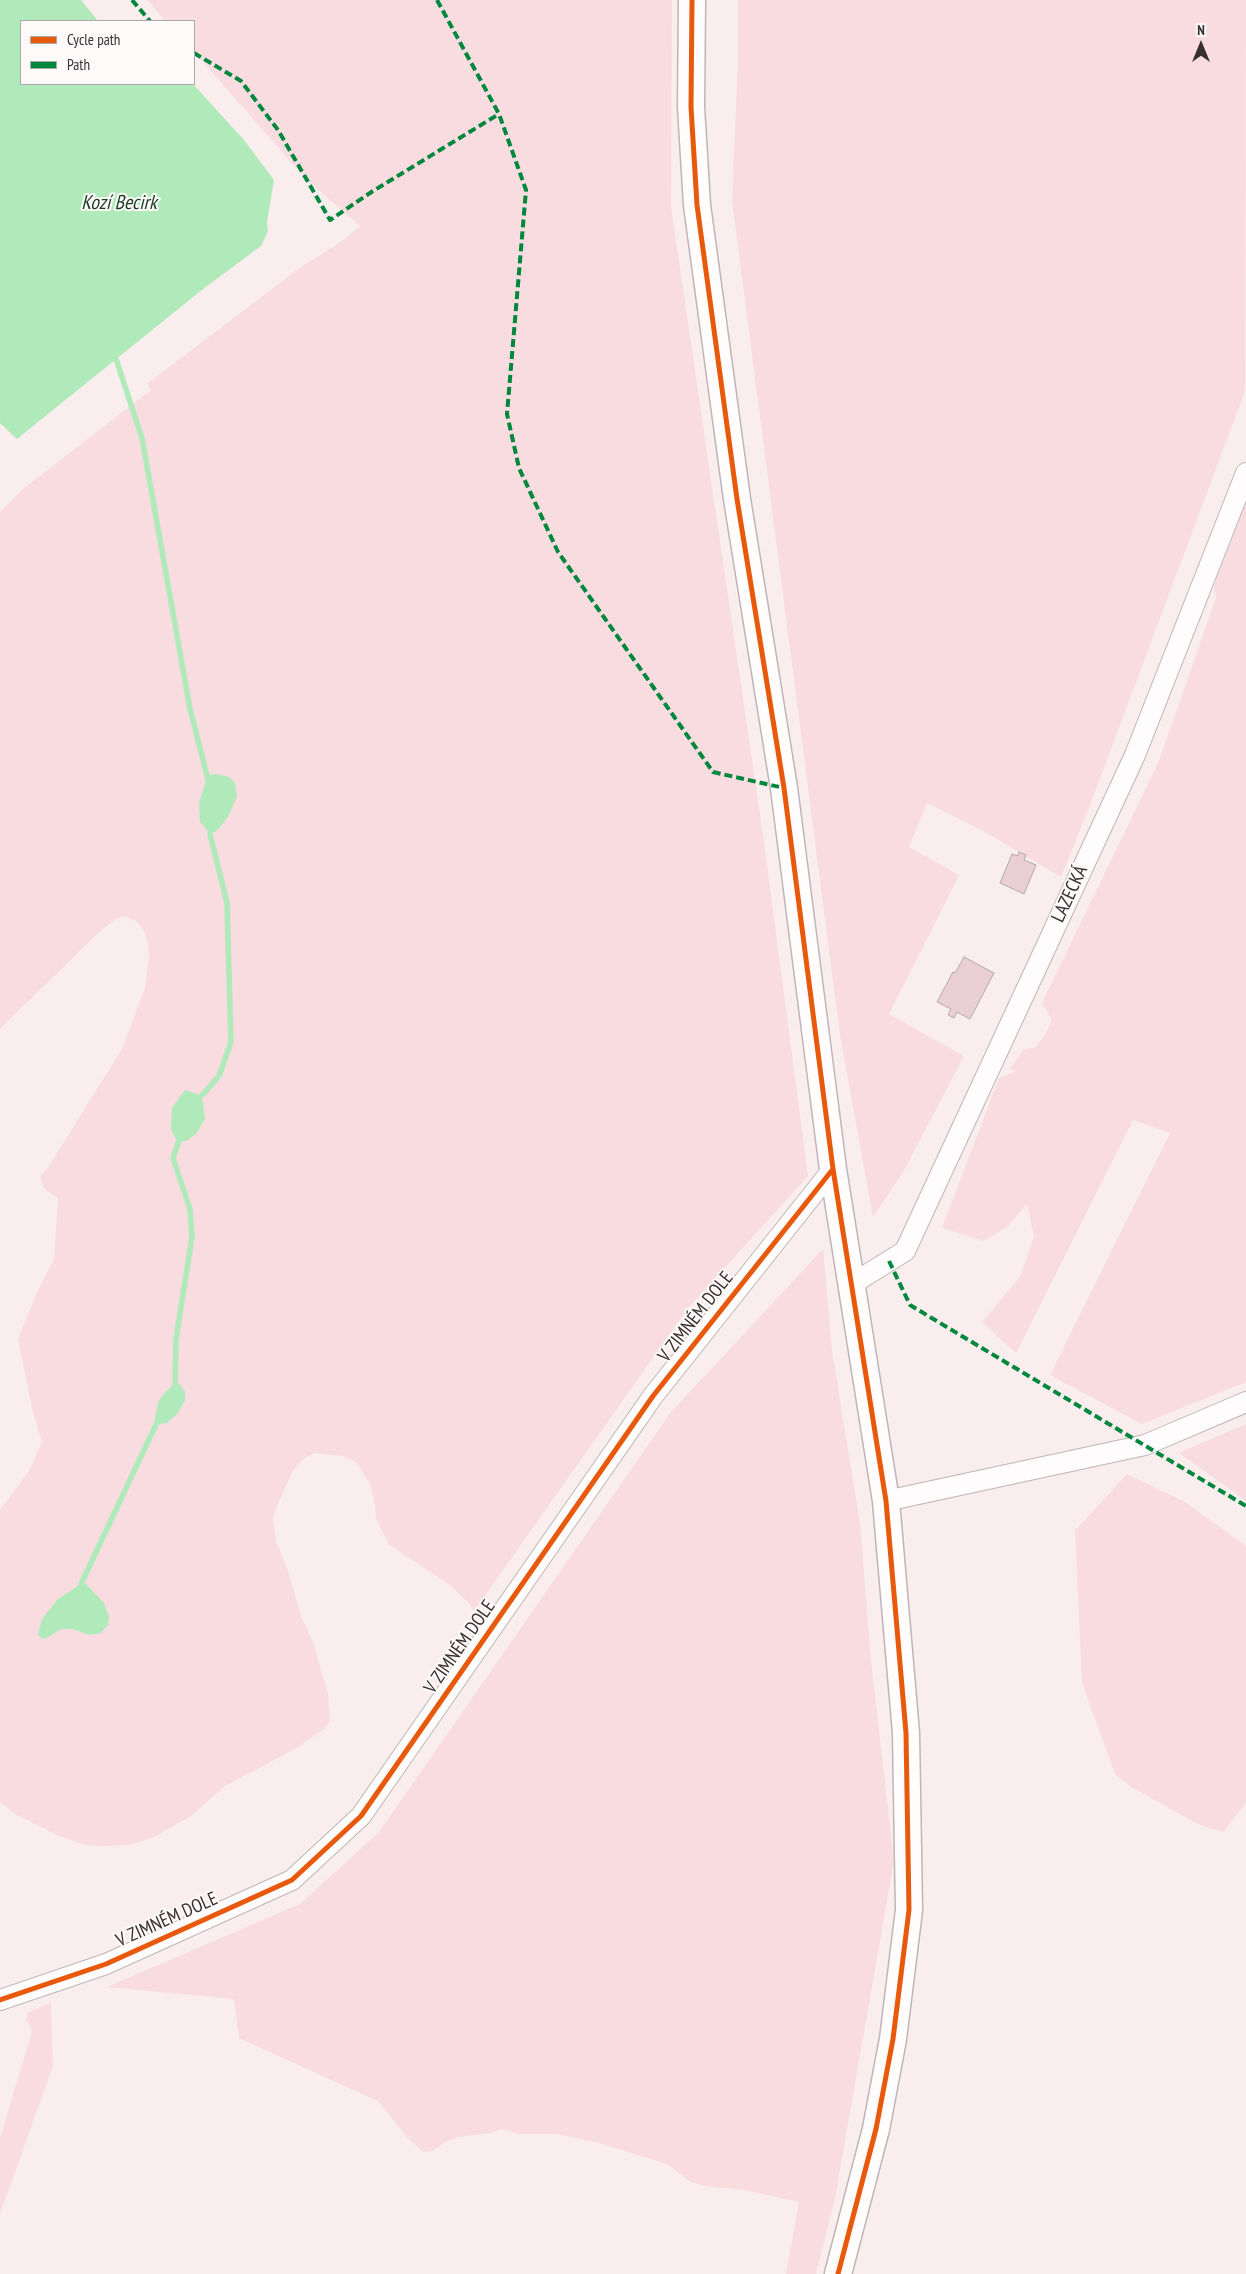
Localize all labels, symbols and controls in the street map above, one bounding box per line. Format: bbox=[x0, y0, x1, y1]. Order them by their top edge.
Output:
legend bbox=[20, 20, 195, 85]
north arrow bbox=[1176, 20, 1226, 70]
text: N bbox=[1197, 21, 1205, 39]
text: Cycle path bbox=[67, 30, 120, 49]
text: Path bbox=[67, 55, 90, 74]
water label: Kozí Becirk bbox=[81, 191, 157, 215]
street label: LAZECKÁ bbox=[1047, 862, 1093, 926]
street label: V ZIMNÉM DOLE bbox=[654, 1267, 738, 1367]
street label: V ZIMNÉM DOLE bbox=[420, 1596, 500, 1698]
street label: V ZIMNÉM DOLE bbox=[113, 1887, 221, 1953]

